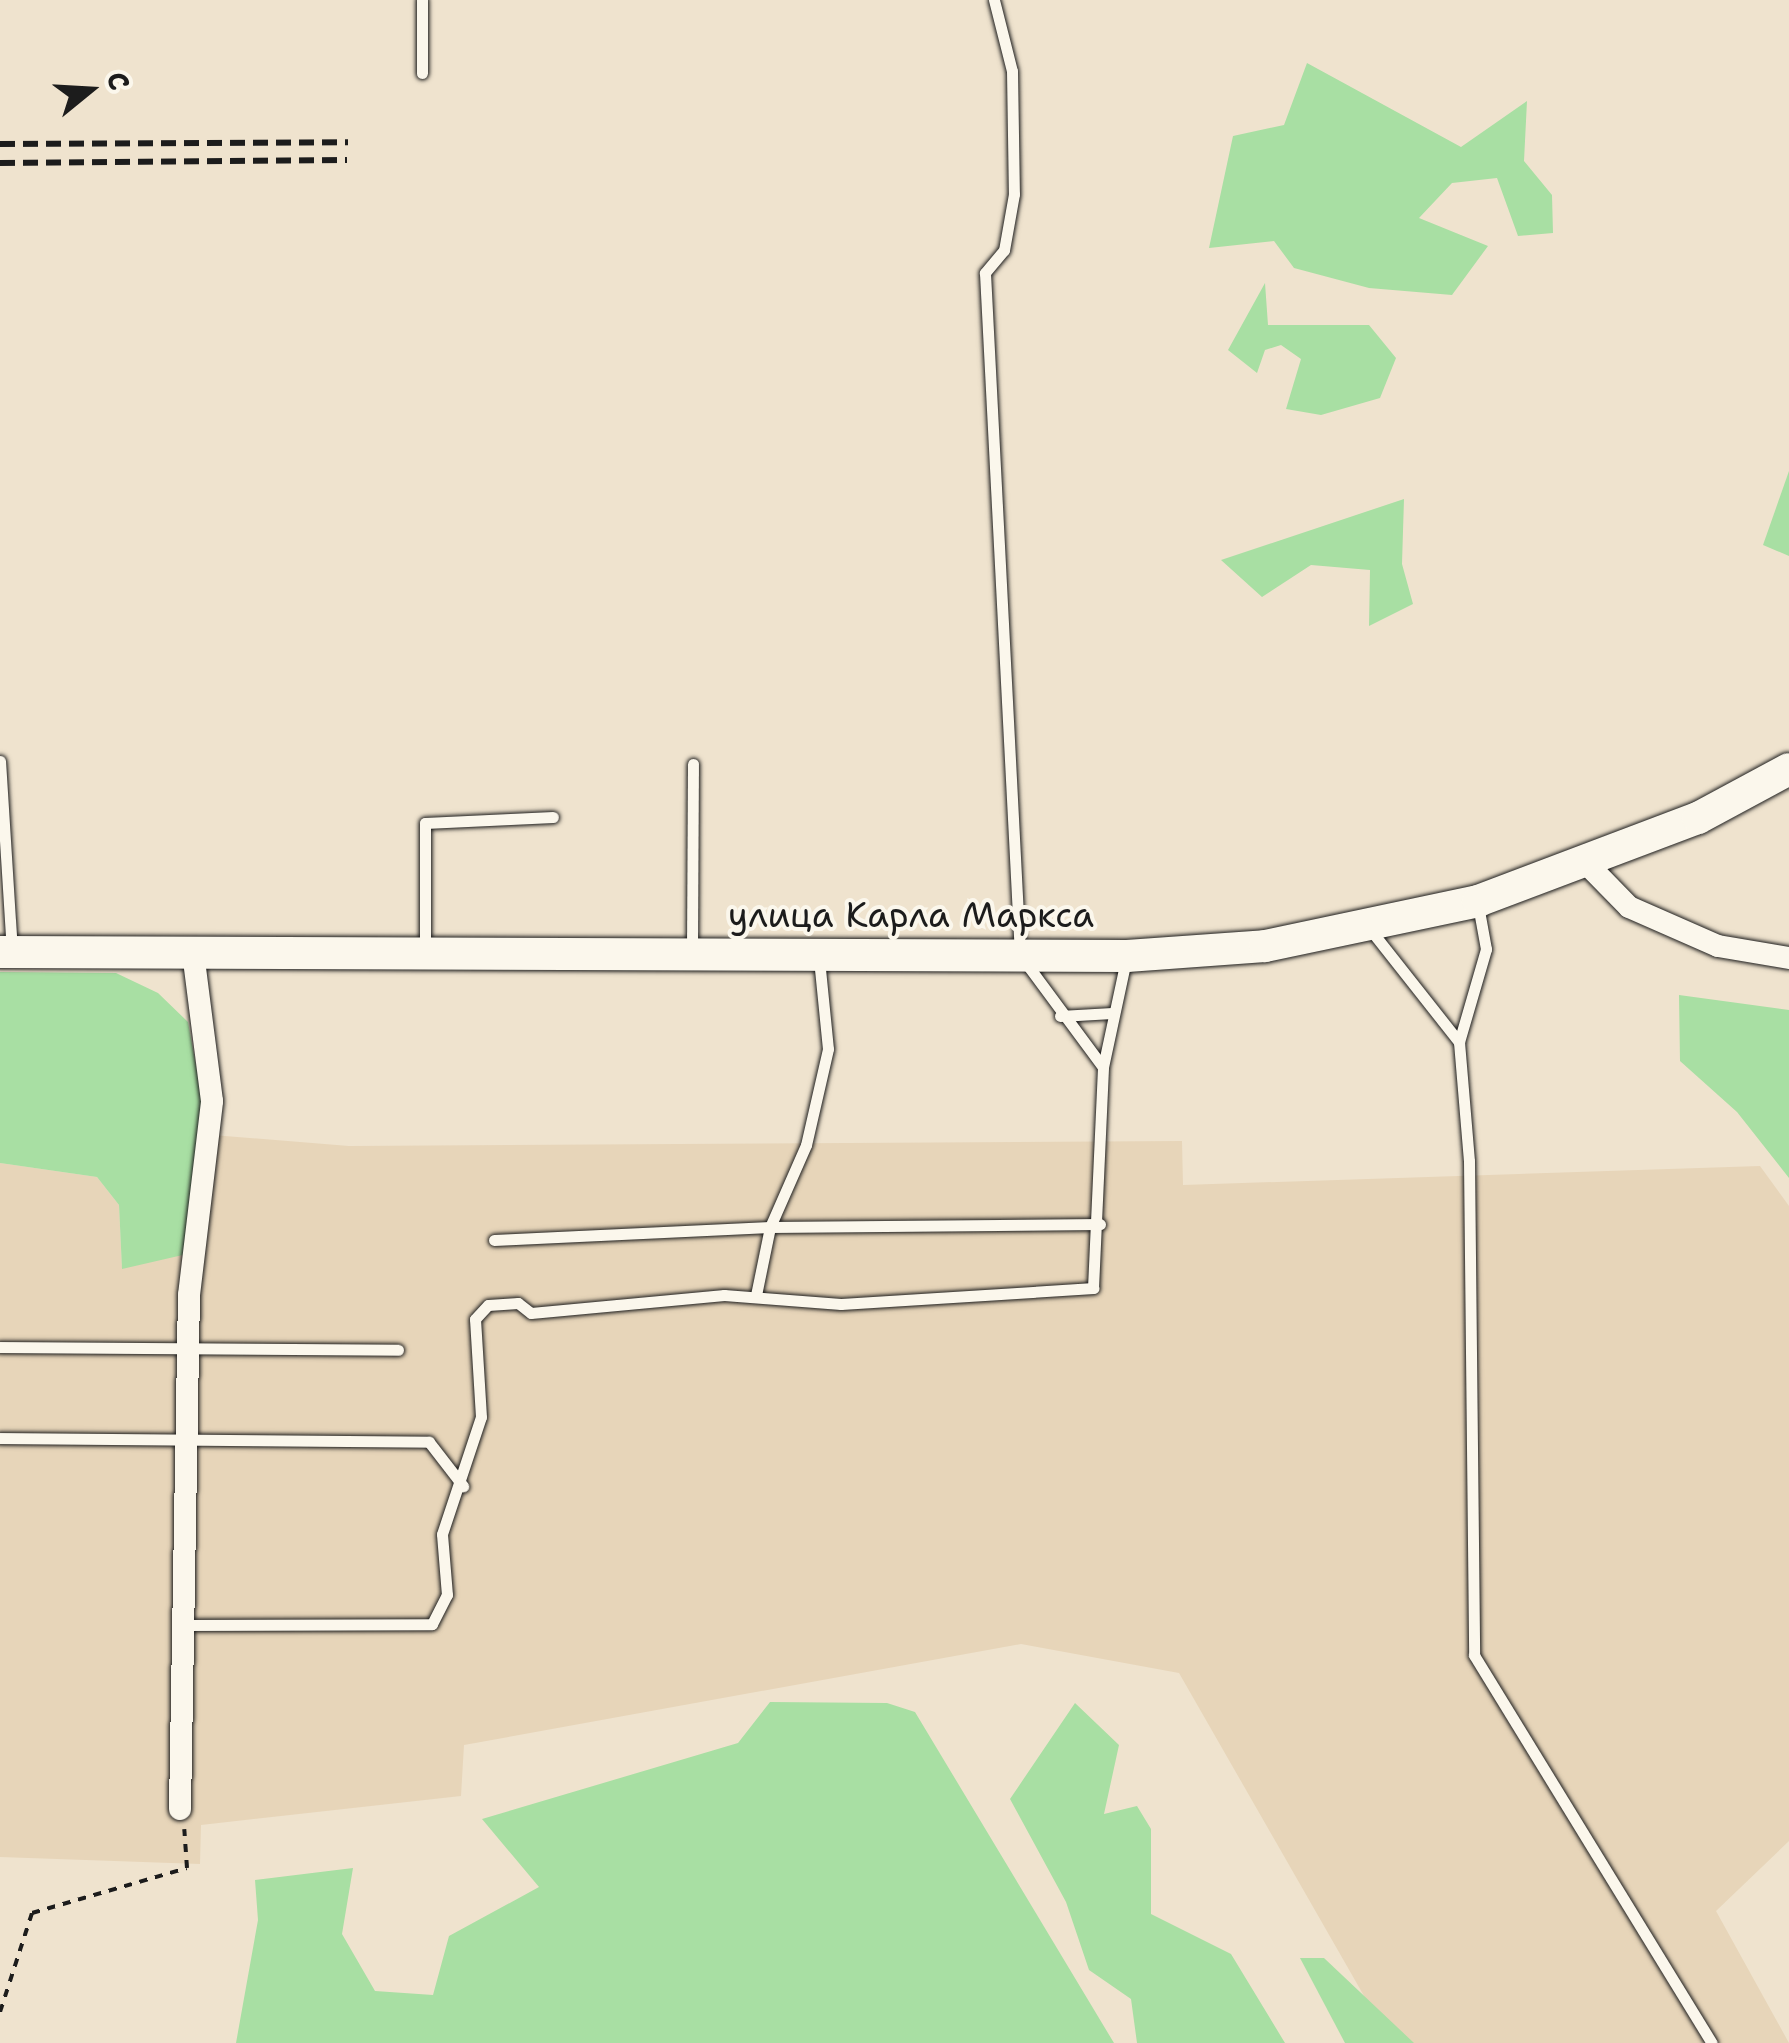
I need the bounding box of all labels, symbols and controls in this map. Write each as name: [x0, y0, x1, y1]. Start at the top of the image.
north arrow: [40, 40, 140, 140]
text: С: [98, 67, 139, 95]
street label: улица Карла Маркса: [728, 894, 1094, 936]

